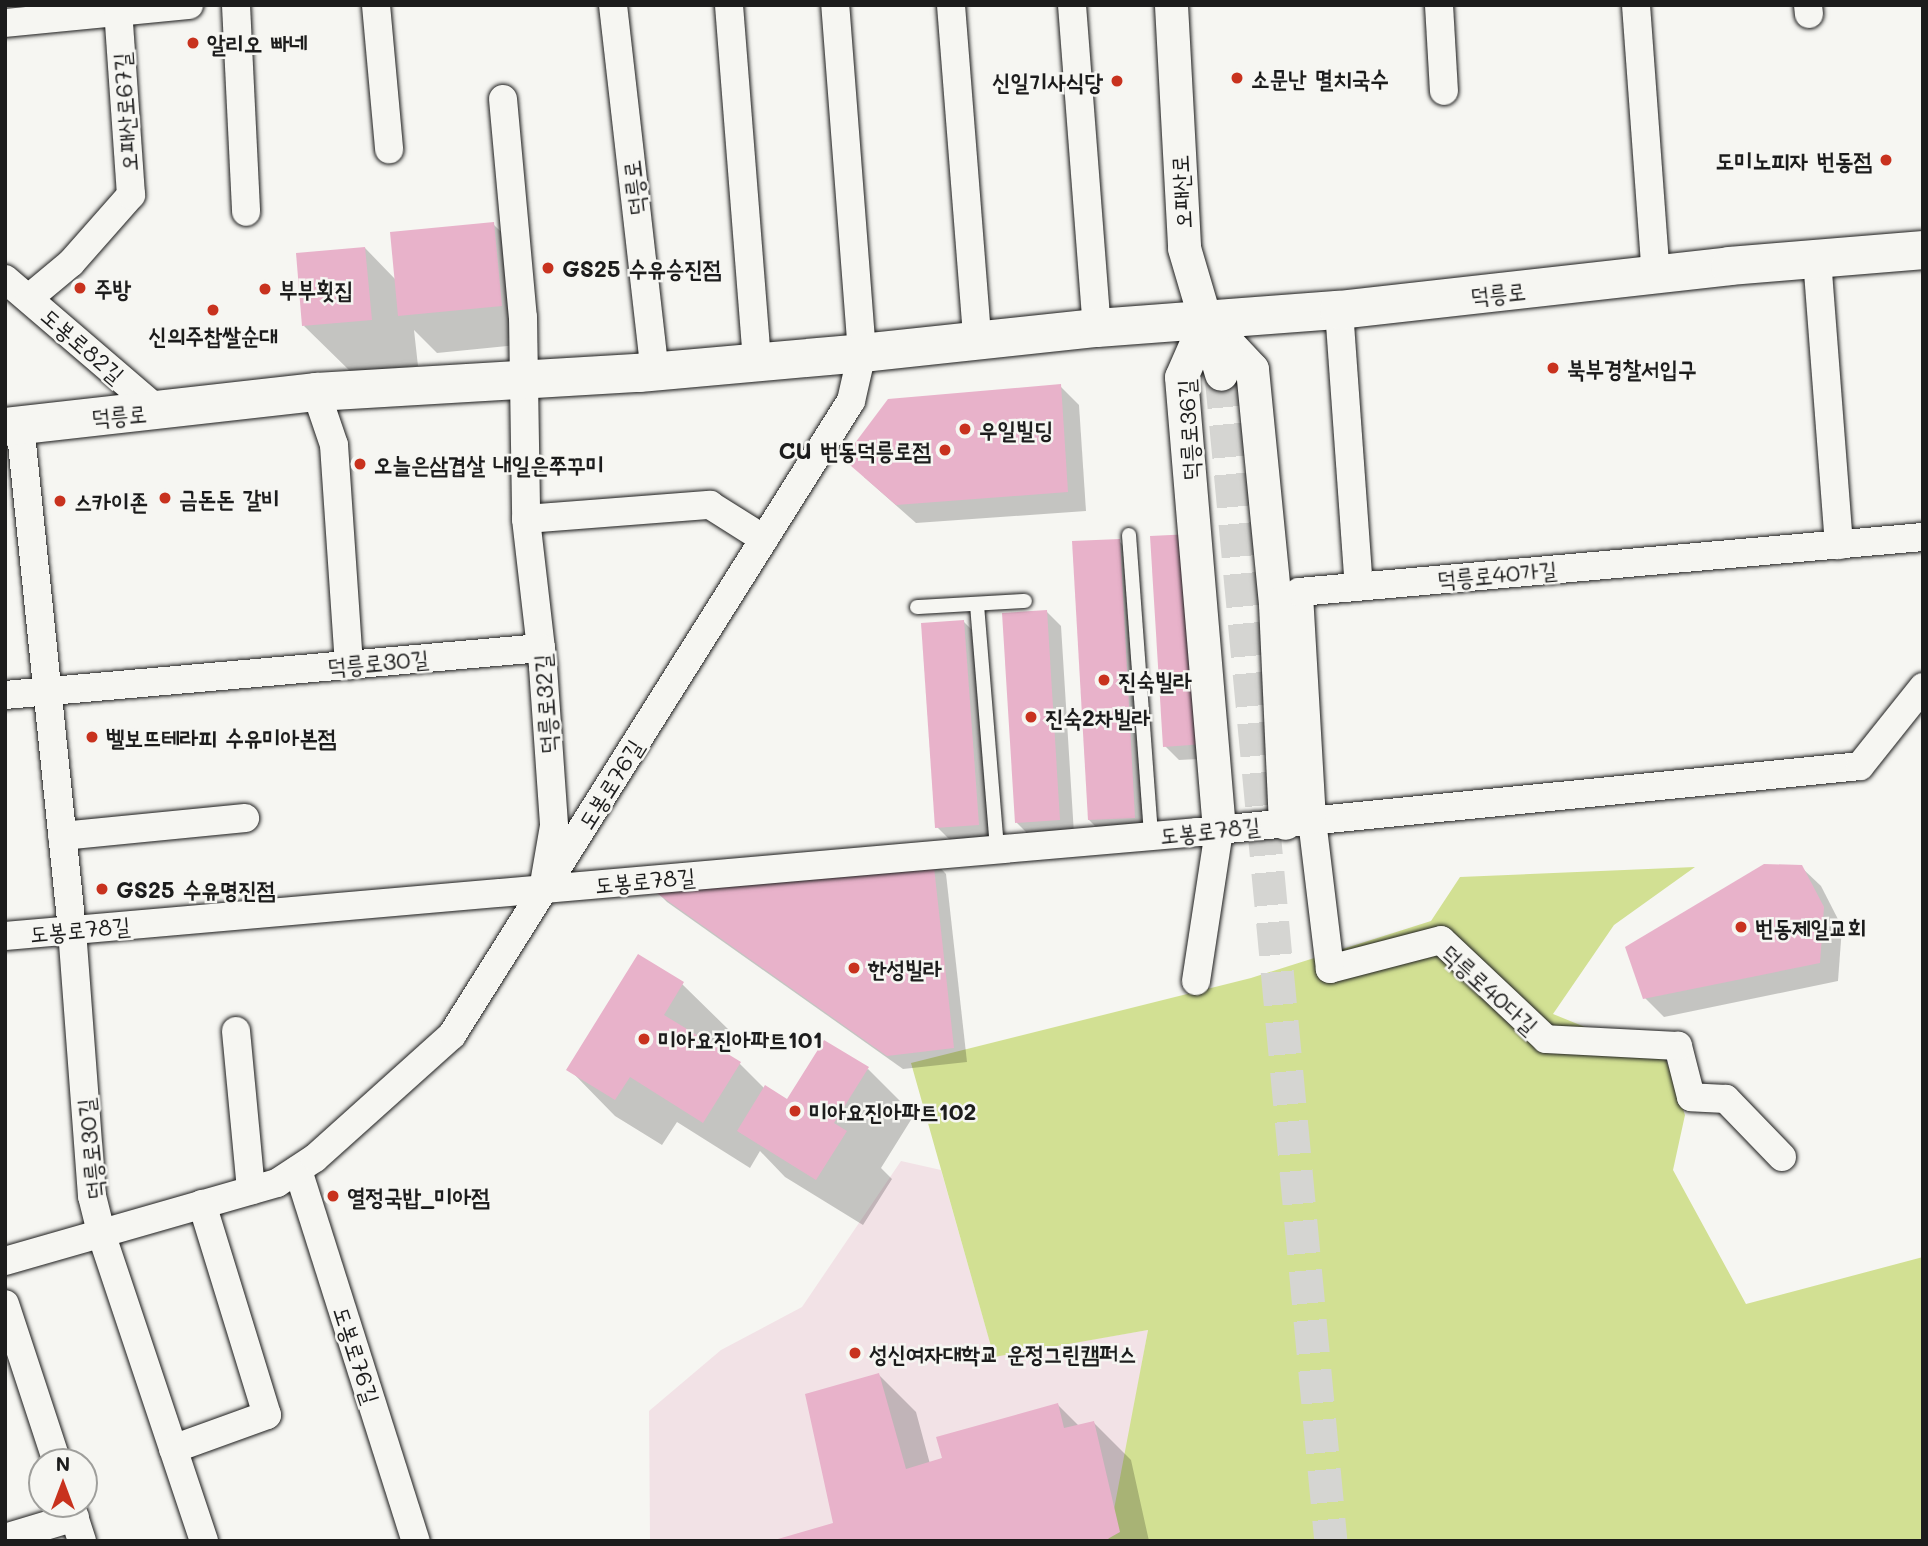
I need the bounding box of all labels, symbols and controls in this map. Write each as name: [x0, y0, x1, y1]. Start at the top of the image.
place label: 알리오 빠네: [207, 29, 308, 57]
marker: 알리오 빠네: [185, 35, 201, 51]
street label: 오패산로67길: [107, 52, 143, 172]
place label: 소문난 멸치국수: [1251, 64, 1389, 92]
place label: 신일기사식당: [992, 67, 1103, 95]
marker: 소문난 멸치국수: [1229, 70, 1245, 86]
marker: 신일기사식당: [1109, 73, 1125, 89]
place label: 도미노피자 번동점: [1716, 146, 1872, 174]
marker: 도미노피자 번동점: [1878, 152, 1894, 168]
street label: 오패산로: [1165, 154, 1197, 230]
street label: 덕릉로: [617, 159, 651, 217]
place label: GS25 수유승진점: [562, 254, 721, 282]
marker: GS25 수유승진점: [540, 260, 556, 276]
place label: 주방: [94, 274, 131, 302]
place label: 부부횟집: [279, 275, 353, 303]
street label: 덕릉로: [1469, 276, 1527, 310]
marker: 주방: [72, 280, 88, 296]
marker: 부부횟집: [257, 281, 273, 297]
street label: 도봉로82길: [36, 302, 130, 388]
marker: 신의주찹쌀순대: [205, 302, 221, 318]
place label: 신의주찹쌀순대: [148, 321, 278, 349]
place label: 북부경찰서입구: [1567, 354, 1697, 382]
marker: 북부경찰서입구: [1545, 360, 1561, 376]
street label: 덕릉로36길: [1172, 379, 1204, 481]
street label: 덕릉로: [90, 399, 148, 431]
place label: 우일빌딩: [979, 415, 1053, 443]
marker: 우일빌딩: [957, 421, 973, 437]
place label: CU 번동덕릉로점: [778, 436, 931, 464]
marker: CU 번동덕릉로점: [937, 442, 953, 458]
place label: 오늘은삼겹살 내일은쭈꾸미: [374, 450, 604, 478]
marker: 오늘은삼겹살 내일은쭈꾸미: [352, 456, 368, 472]
place label: 금돈돈 갈비: [179, 484, 280, 512]
place label: 스카이존: [74, 487, 148, 515]
marker: 금돈돈 갈비: [157, 490, 173, 506]
marker: 스카이존: [52, 493, 68, 509]
street label: 덕릉로40가길: [1436, 555, 1558, 593]
street label: 덕릉로30길: [326, 644, 430, 680]
street label: 덕릉로32길: [528, 653, 562, 755]
place label: 진숙빌라: [1118, 666, 1192, 694]
marker: 진숙빌라: [1096, 672, 1112, 688]
place label: 진숙2차빌라: [1045, 703, 1150, 731]
marker: 진숙2차빌라: [1023, 709, 1039, 725]
place label: 벨보뜨테라피 수유미아본점: [106, 723, 336, 751]
marker: 벨보뜨테라피 수유미아본점: [84, 729, 100, 745]
street label: 도봉로76길: [572, 734, 648, 834]
street label: 도봉로78길: [1158, 811, 1262, 849]
street label: 도봉로78길: [594, 862, 696, 898]
place label: GS25 수유명진점: [116, 875, 275, 903]
marker: GS25 수유명진점: [94, 881, 110, 897]
street label: 도봉로78길: [29, 911, 131, 947]
place label: 번동제일교회: [1755, 913, 1866, 941]
marker: 번동제일교회: [1733, 919, 1749, 935]
street label: 덕릉로40다길: [1436, 939, 1544, 1039]
place label: 한성빌라: [868, 954, 942, 982]
marker: 한성빌라: [846, 960, 862, 976]
place label: 미아요진아파트101: [658, 1025, 823, 1053]
marker: 미아요진아파트101: [636, 1031, 652, 1047]
street label: 덕릉로30길: [71, 1097, 109, 1201]
place label: 미아요진아파트102: [809, 1097, 976, 1125]
marker: 미아요진아파트102: [787, 1103, 803, 1119]
place label: 열정국밥_미아점: [347, 1182, 490, 1210]
marker: 열정국밥_미아점: [325, 1188, 341, 1204]
street label: 도봉로76길: [328, 1303, 386, 1407]
place label: 성신여자대학교 운정그린캠퍼스: [869, 1339, 1136, 1367]
marker: 성신여자대학교 운정그린캠퍼스: [847, 1345, 863, 1361]
north arrow: [28, 1448, 98, 1518]
text: N: [56, 1451, 70, 1476]

